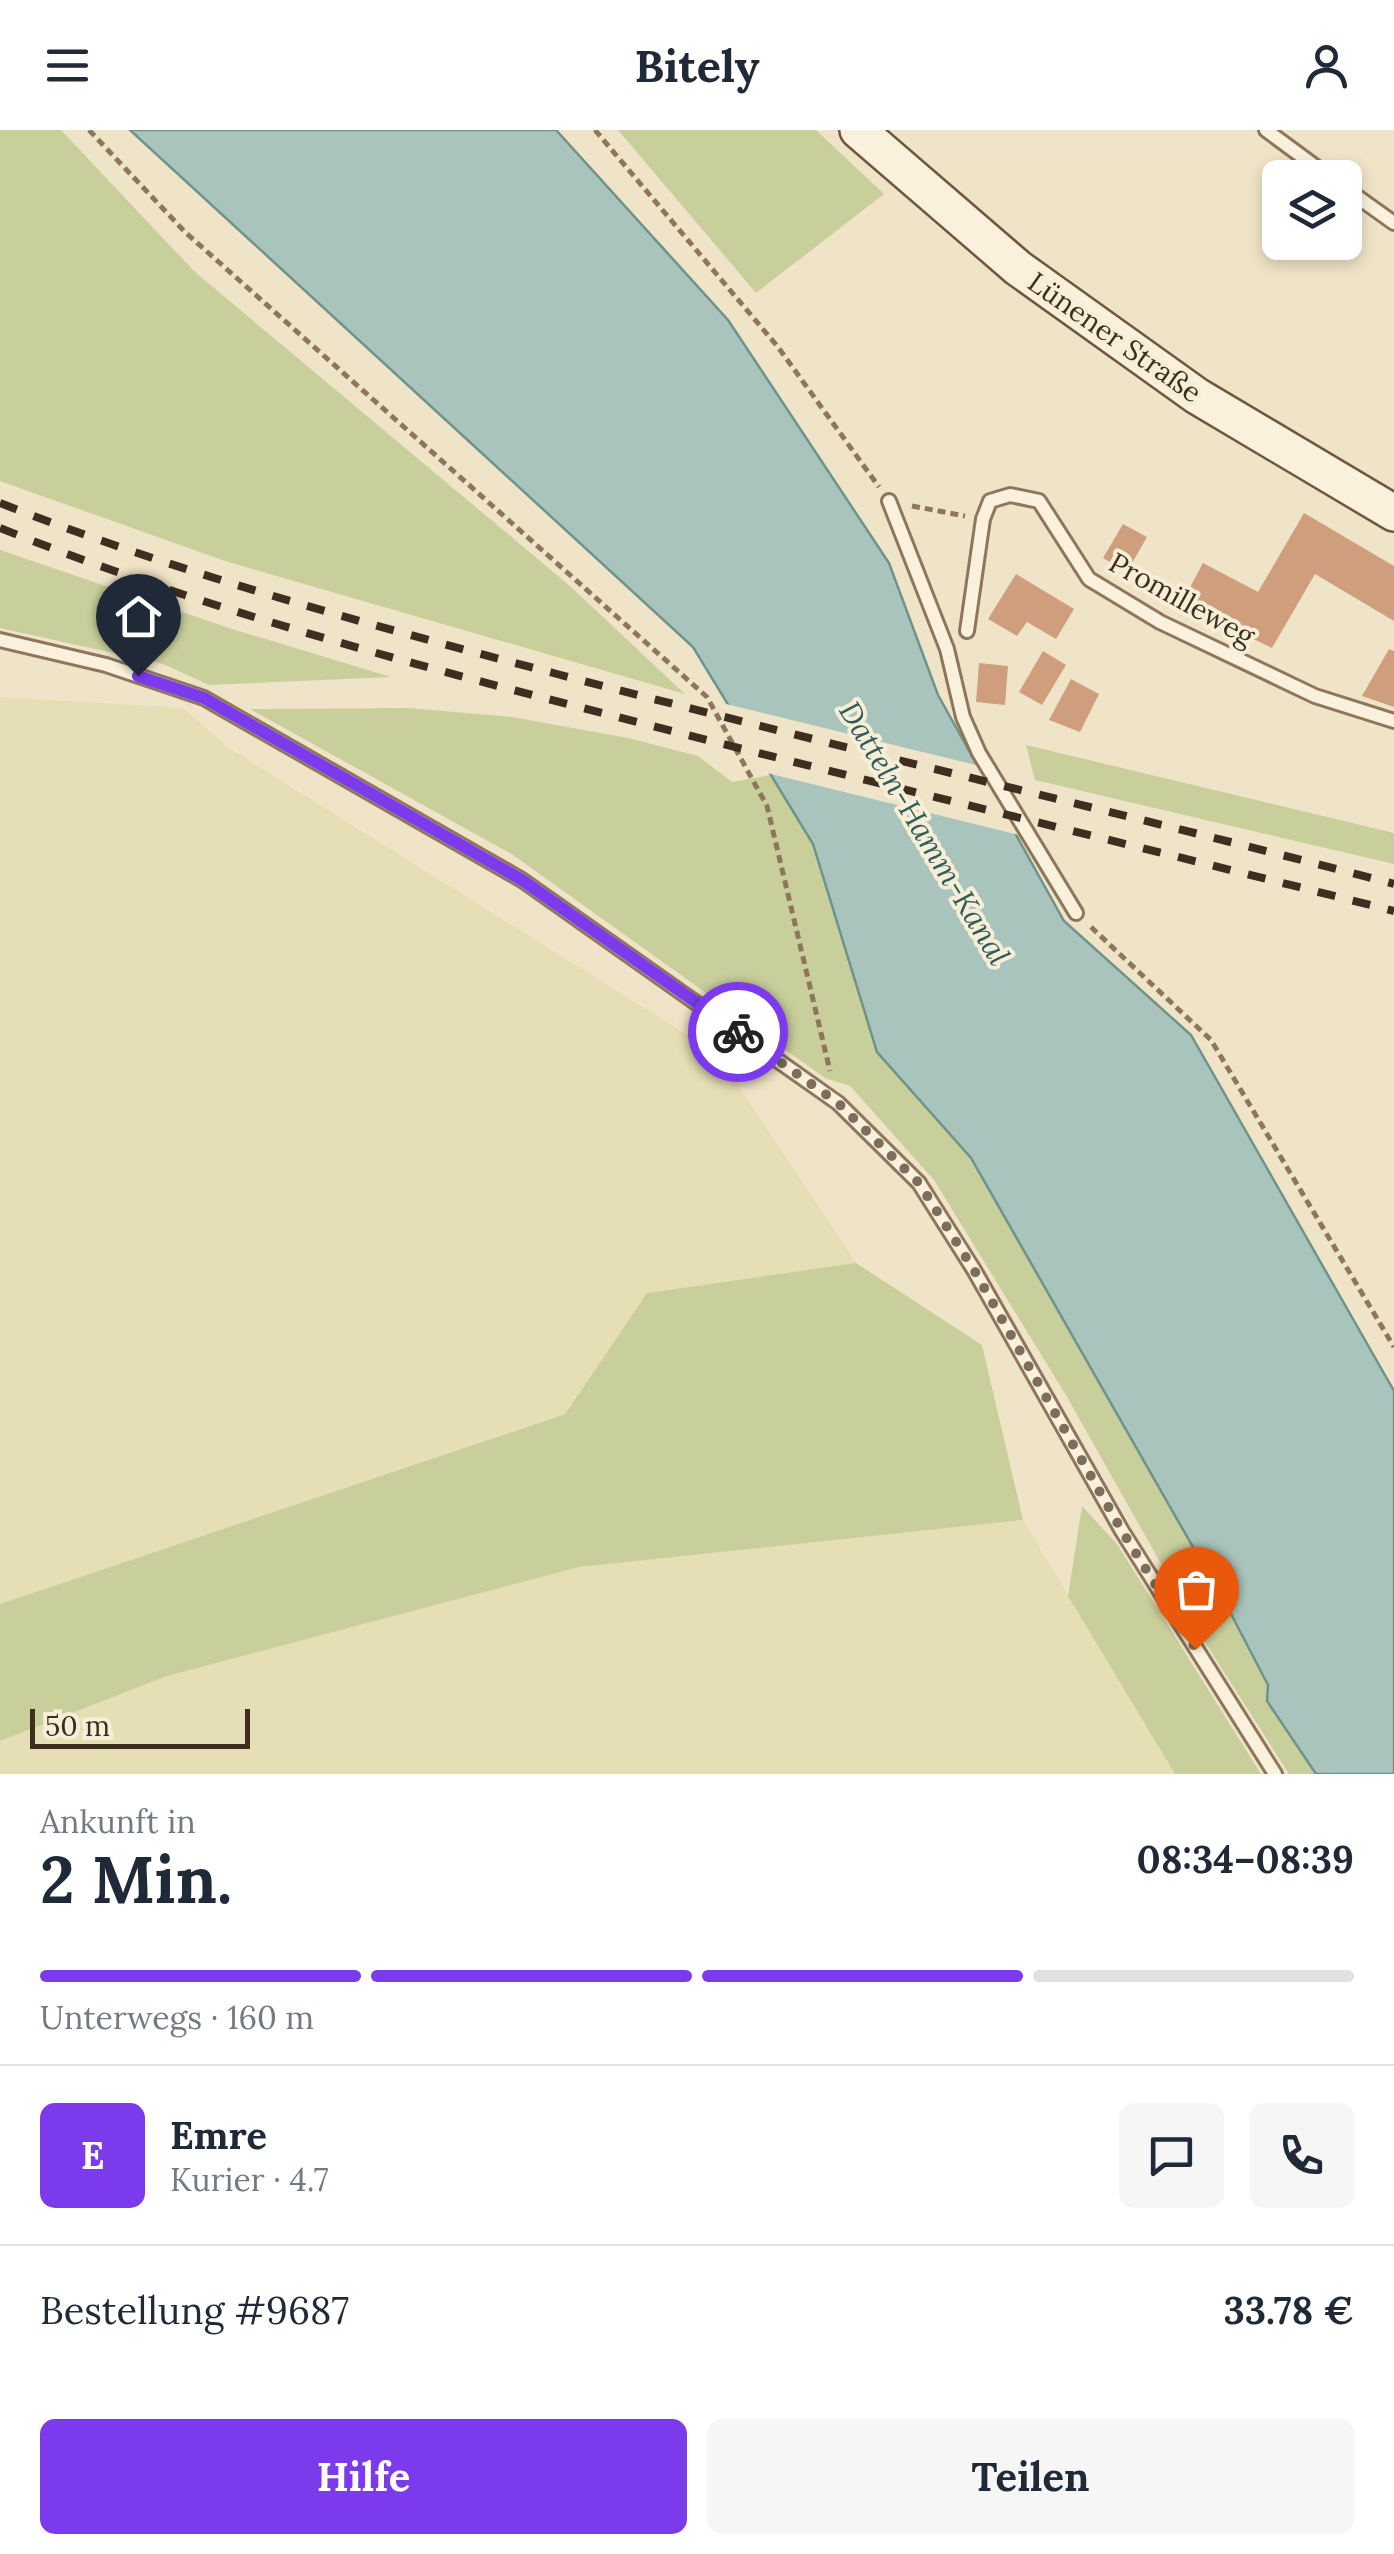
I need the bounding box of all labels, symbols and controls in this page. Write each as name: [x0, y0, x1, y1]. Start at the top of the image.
text: Bitely: [634, 37, 760, 94]
icon: menu: [40, 38, 95, 93]
icon: person: [1299, 38, 1354, 93]
map controls: [1262, 160, 1362, 260]
button: layers: [1262, 160, 1362, 260]
street label: Lünener Straße: [1021, 264, 1209, 410]
street label: Promilleweg: [1103, 544, 1262, 654]
pin: [96, 574, 181, 677]
icon: home: [111, 589, 166, 644]
water label: Datteln-Hamm-Kanal: [831, 694, 1019, 972]
courier: [688, 982, 788, 1082]
icon: bike: [711, 1005, 766, 1060]
pin: [1154, 1547, 1239, 1650]
icon: bag: [1169, 1562, 1224, 1617]
scale bar: [30, 1704, 250, 1748]
text: 50 m: [45, 1708, 110, 1744]
text: Ankunft in: [40, 1801, 196, 1842]
text: 08:34–08:39: [1137, 1835, 1354, 1883]
text: 2 Min.: [40, 1838, 232, 1921]
text: Unterwegs · 160 m: [40, 1997, 314, 2038]
button: chat: [1119, 2103, 1224, 2208]
button: phone: [1249, 2103, 1354, 2208]
text: Emre: [170, 2111, 267, 2159]
text: E: [81, 2131, 104, 2179]
text: Kurier · 4.7: [170, 2159, 328, 2200]
text: Bestellung #9687: [40, 2286, 349, 2334]
text: 33.78 €: [1223, 2286, 1354, 2334]
button: Hilfe: [40, 2419, 687, 2534]
button: Teilen: [707, 2419, 1354, 2534]

